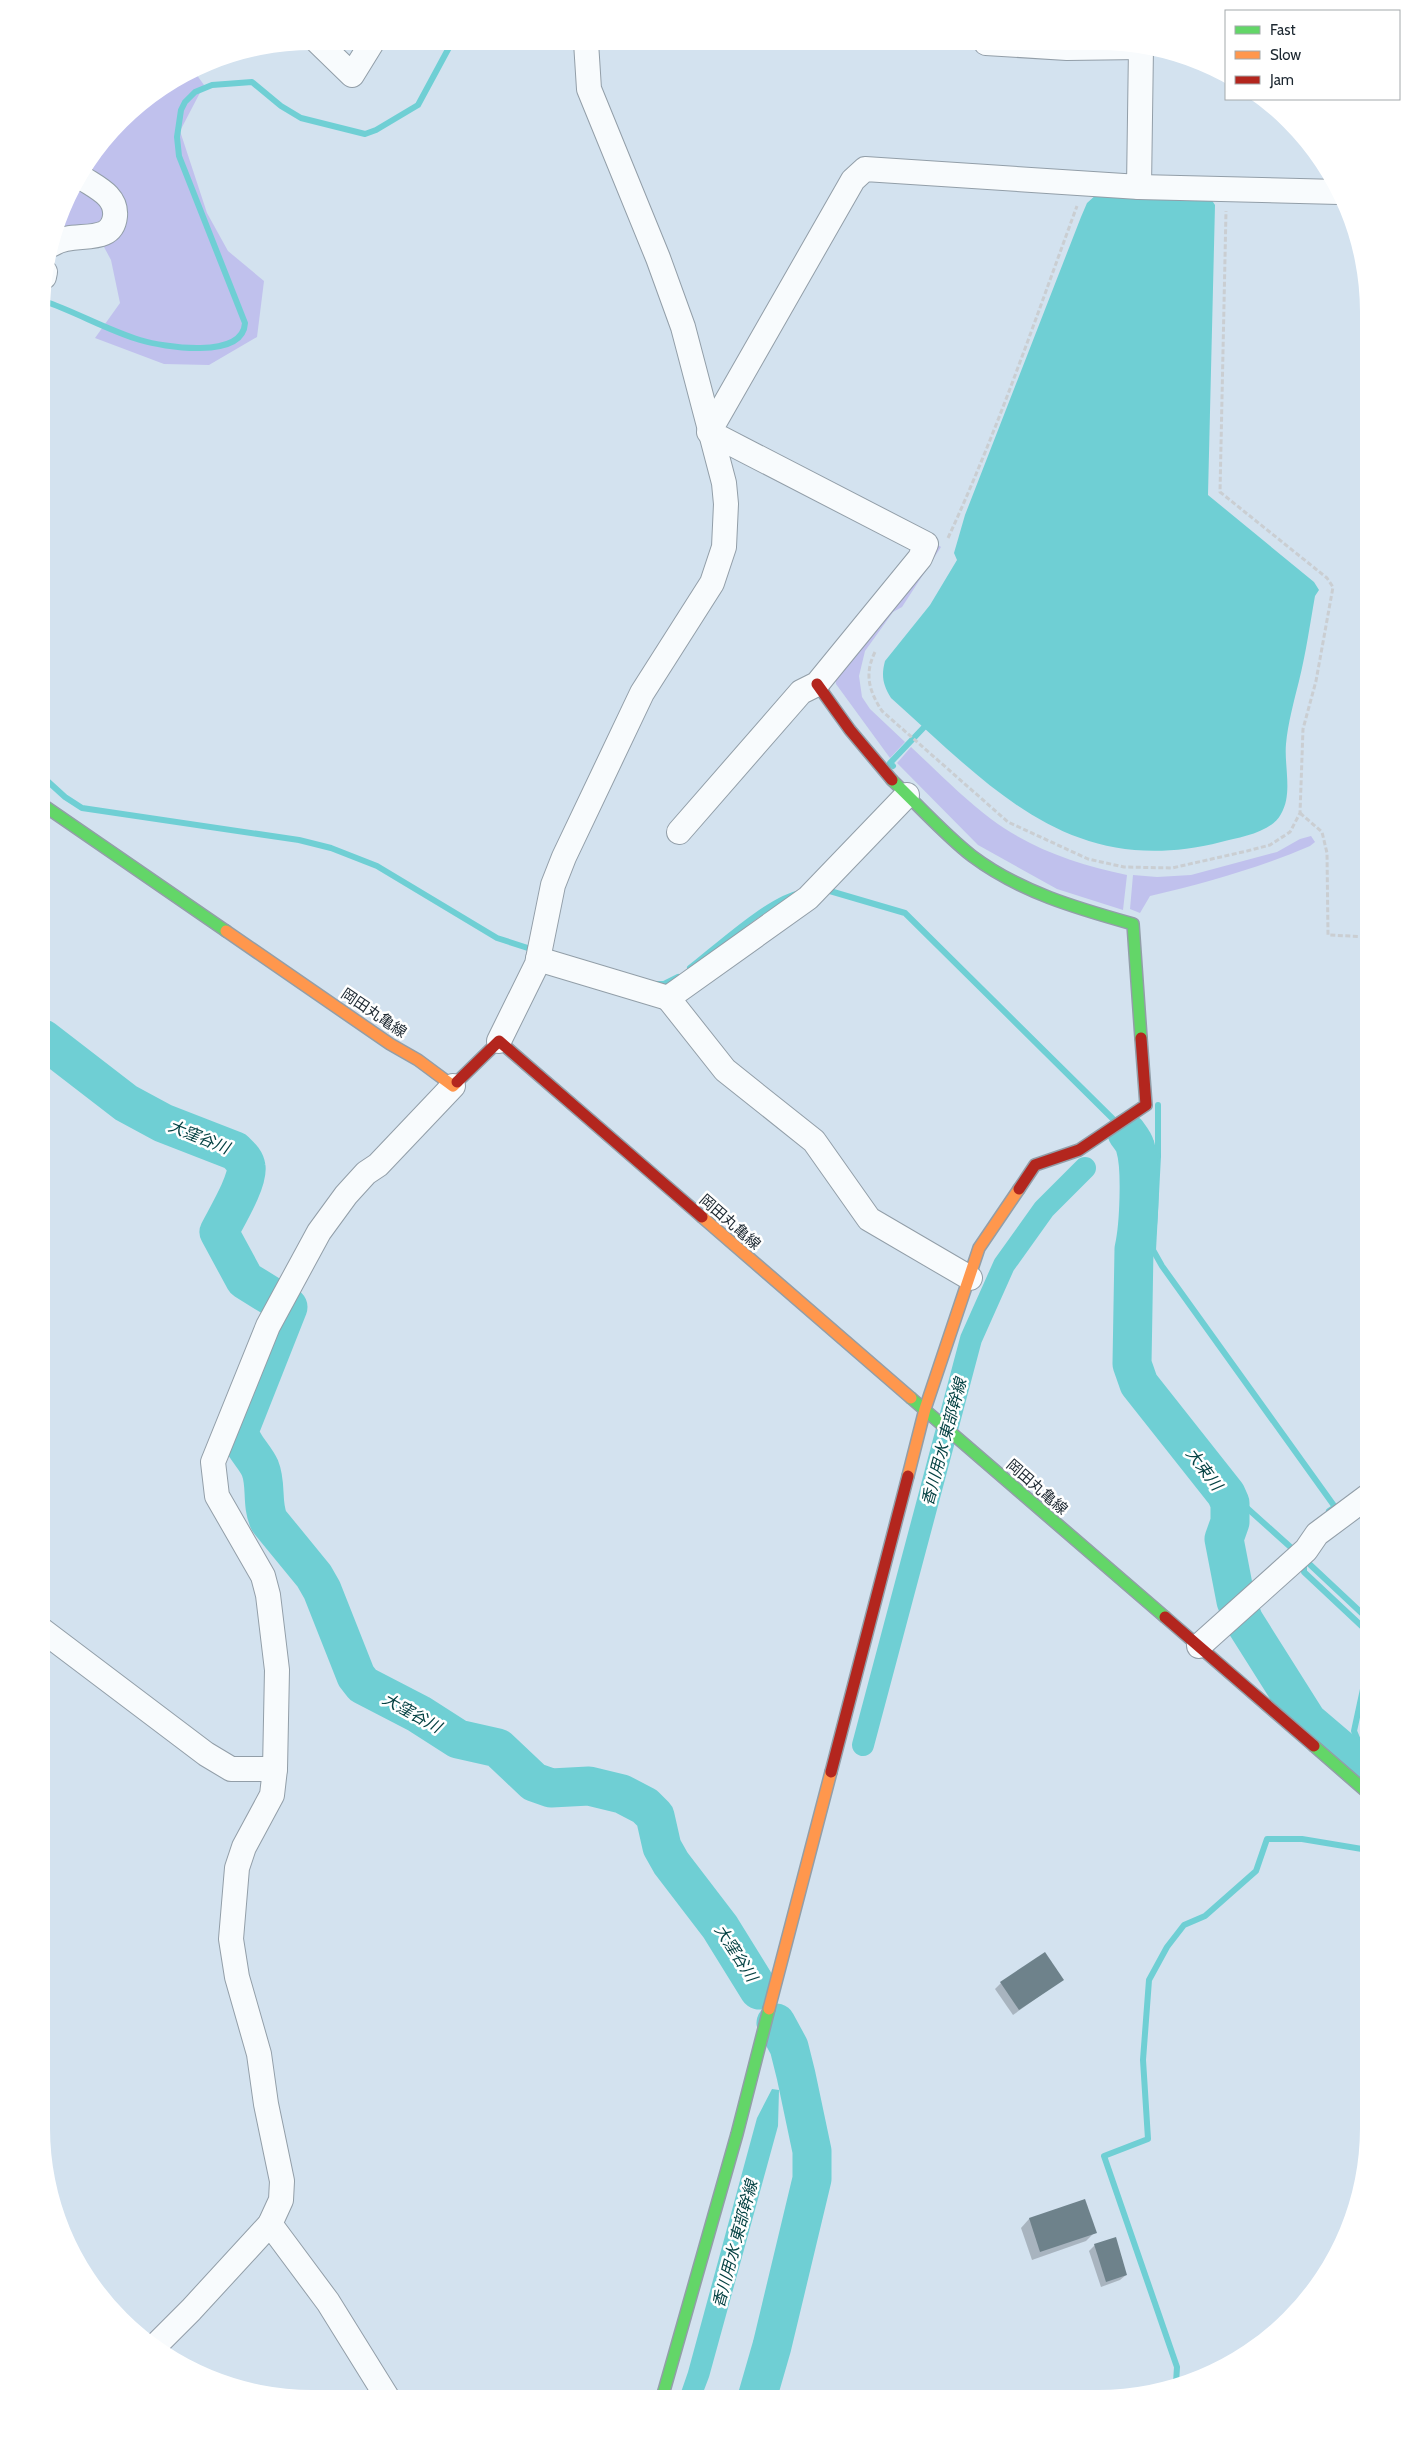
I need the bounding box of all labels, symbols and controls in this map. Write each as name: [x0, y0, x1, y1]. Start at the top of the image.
legend: [1225, 10, 1400, 100]
text: Fast: [1270, 21, 1295, 39]
text: Slow: [1270, 46, 1301, 64]
text: Jam: [1269, 71, 1294, 89]
street label: 岡田丸亀線: [338, 985, 410, 1041]
water label: 大窪谷川: [166, 1116, 234, 1159]
street label: 岡田丸亀線: [696, 1191, 764, 1253]
water label: 香川用水 東部幹線: [918, 1374, 971, 1508]
water label: 大束川: [1182, 1444, 1227, 1495]
street label: 岡田丸亀線: [1003, 1456, 1071, 1518]
water label: 大窪谷川: [379, 1689, 446, 1738]
water label: 大窪谷川: [711, 1921, 762, 1987]
water label: 香川用水 東部幹線: [709, 2176, 762, 2310]

